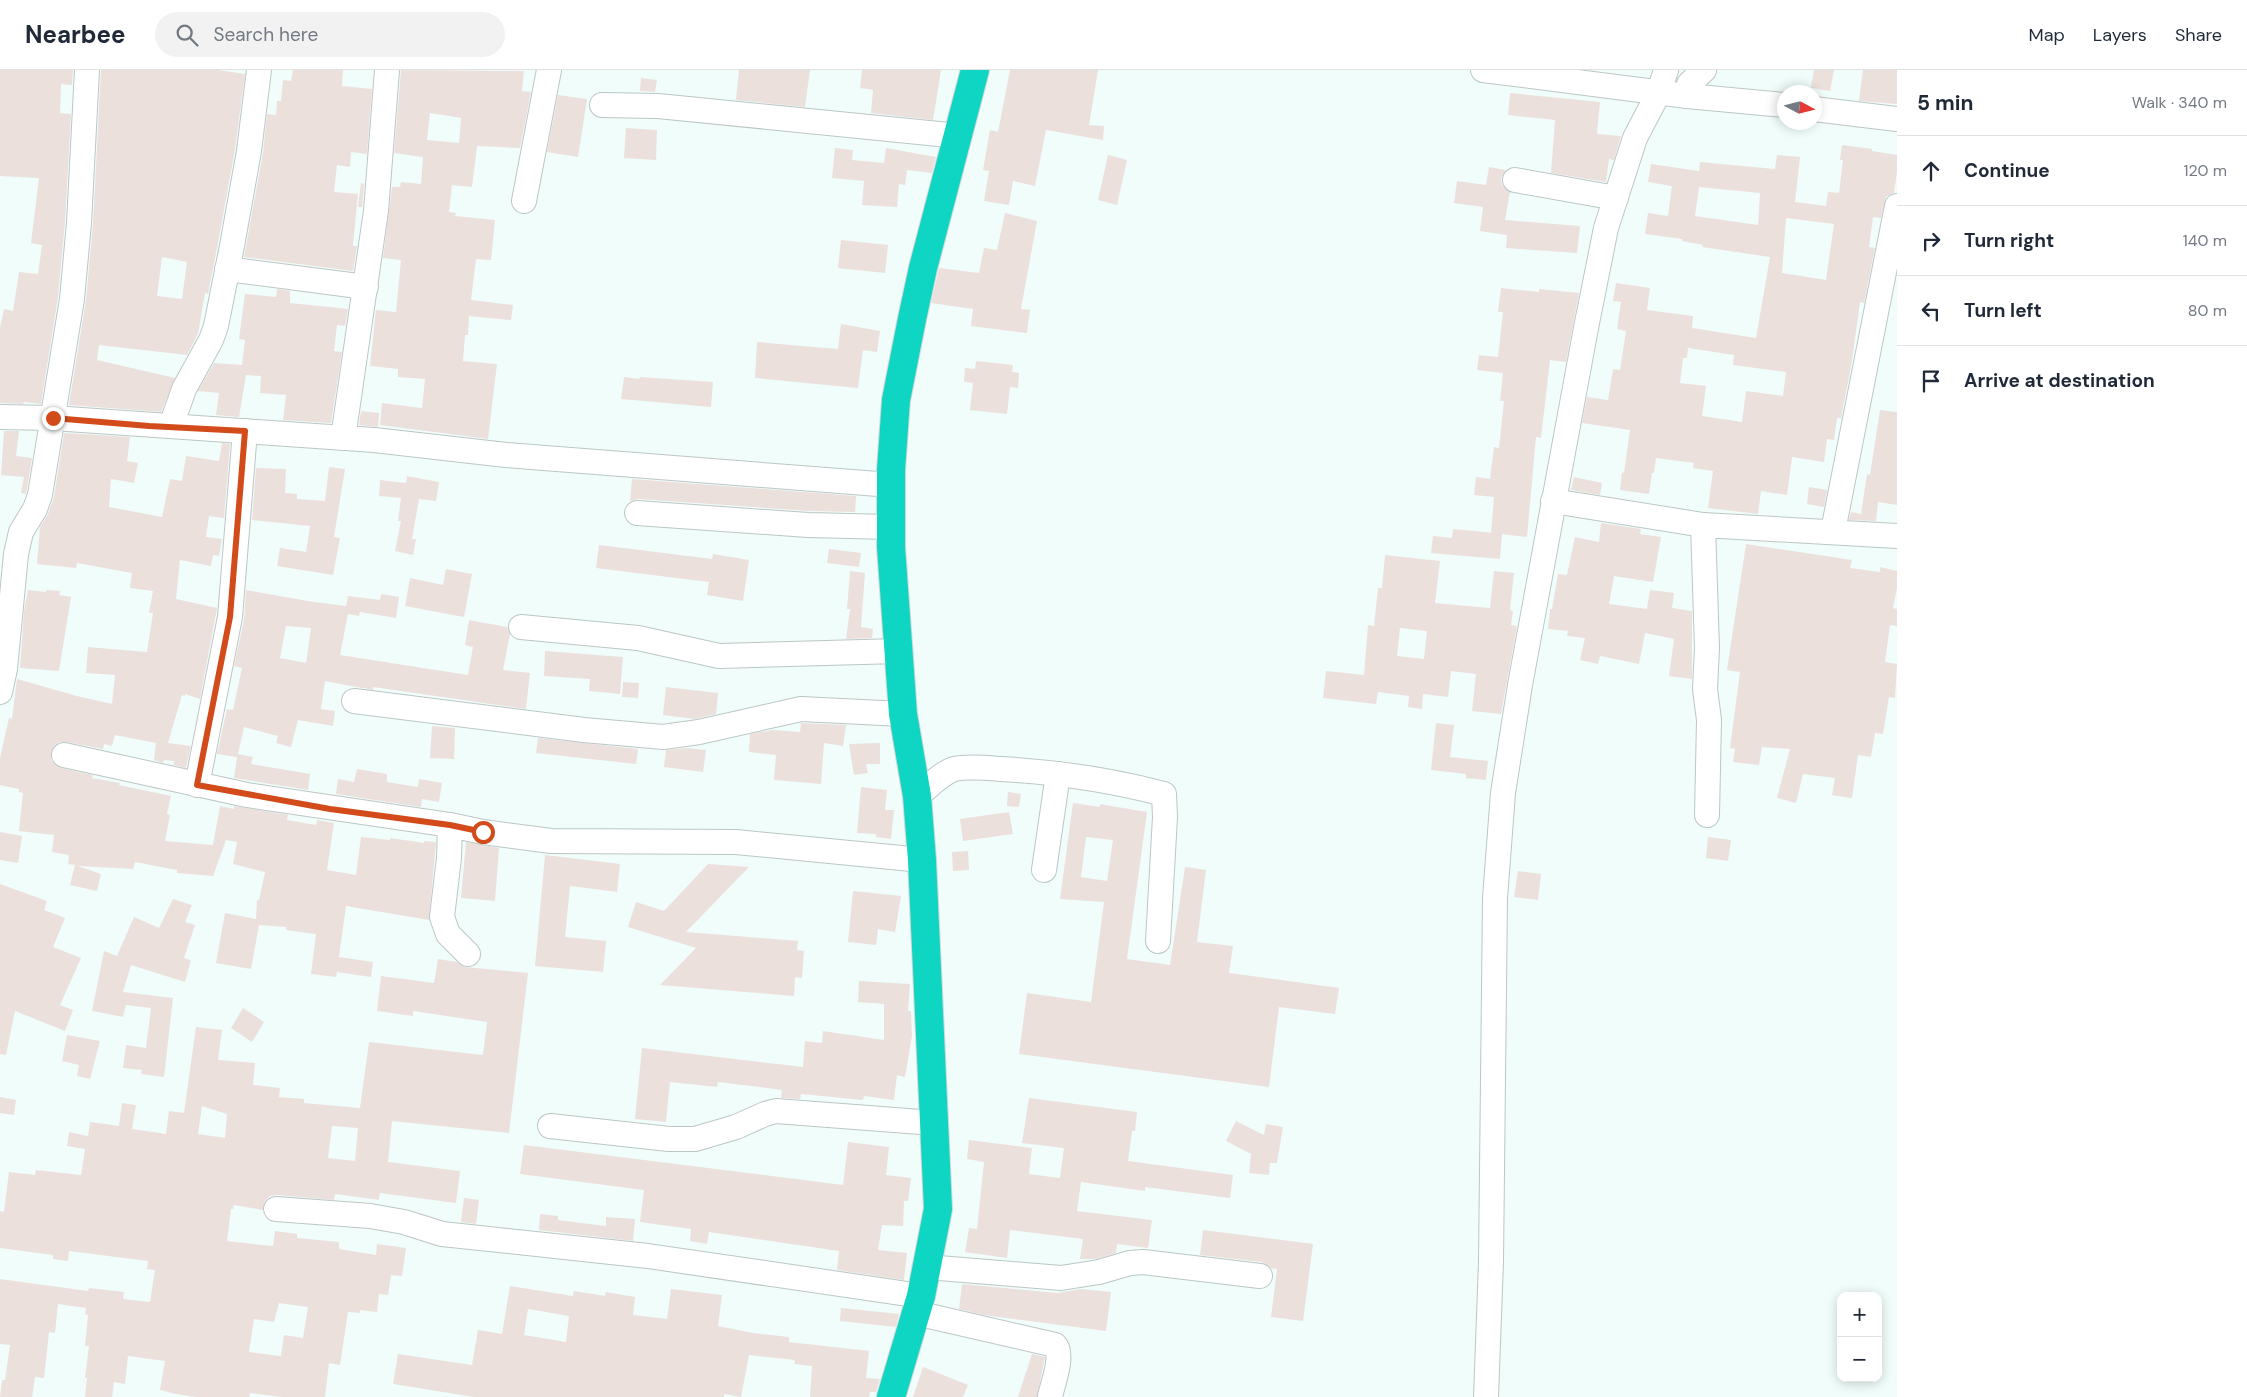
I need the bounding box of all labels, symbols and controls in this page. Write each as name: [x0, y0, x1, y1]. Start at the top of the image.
search box: [155, 12, 505, 57]
text: Nearbee: [25, 19, 125, 50]
icon: search: [173, 21, 201, 49]
text: Search here: [213, 22, 318, 47]
text: Map: [2029, 23, 2065, 47]
text: Layers: [2093, 23, 2147, 47]
text: Share: [2175, 23, 2222, 47]
north arrow: [1777, 85, 1822, 130]
text: 5 min: [1917, 89, 1973, 117]
text: Walk · 340 m: [2132, 92, 2227, 113]
icon: ahead: [1917, 157, 1945, 185]
text: Continue: [1964, 158, 2050, 183]
text: 120 m: [2183, 160, 2227, 181]
icon: right: [1917, 227, 1945, 255]
text: Turn right: [1964, 228, 2054, 253]
text: 140 m: [2183, 230, 2227, 251]
icon: left: [1917, 297, 1945, 325]
text: Turn left: [1964, 298, 2042, 323]
text: 80 m: [2188, 300, 2227, 321]
icon: arrive: [1917, 367, 1945, 395]
text: Arrive at destination: [1964, 368, 2155, 393]
route end: [42, 407, 65, 430]
route start: [472, 821, 495, 844]
map controls: [1837, 1292, 1882, 1382]
button: +: [1837, 1292, 1882, 1337]
button: −: [1837, 1337, 1882, 1382]

